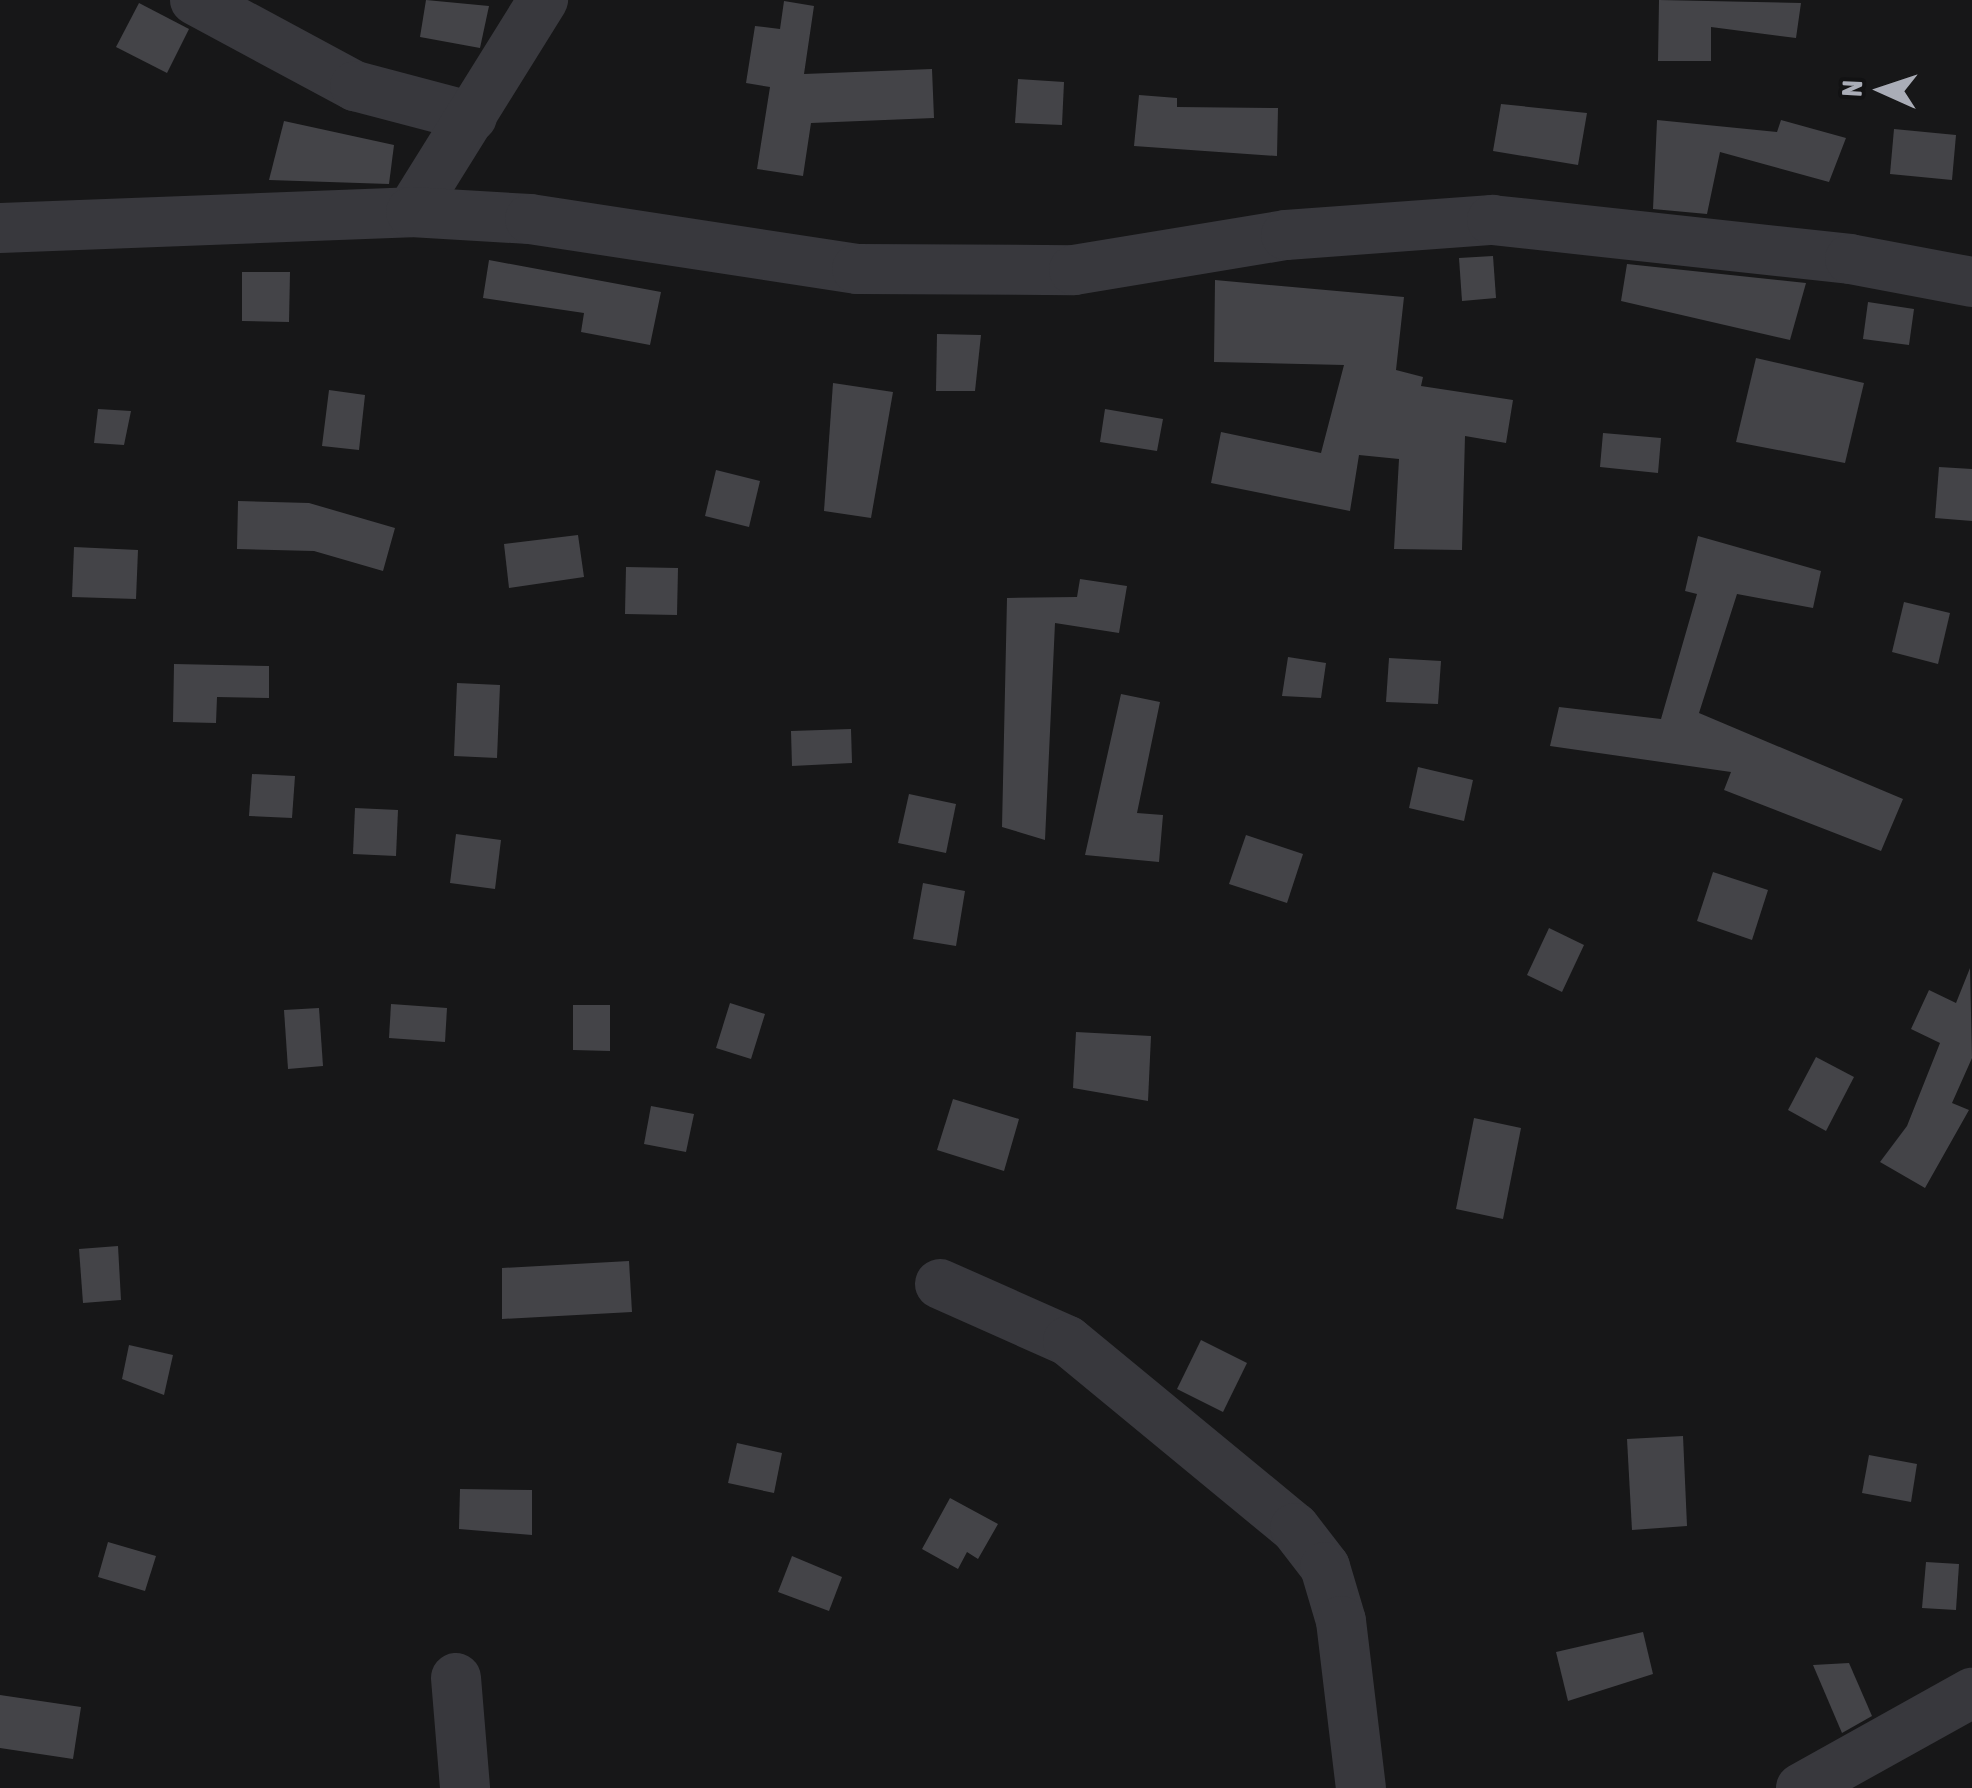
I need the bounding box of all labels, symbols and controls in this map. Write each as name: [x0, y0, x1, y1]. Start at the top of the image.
north arrow: [1832, 40, 1932, 140]
text: N: [1836, 79, 1868, 98]

